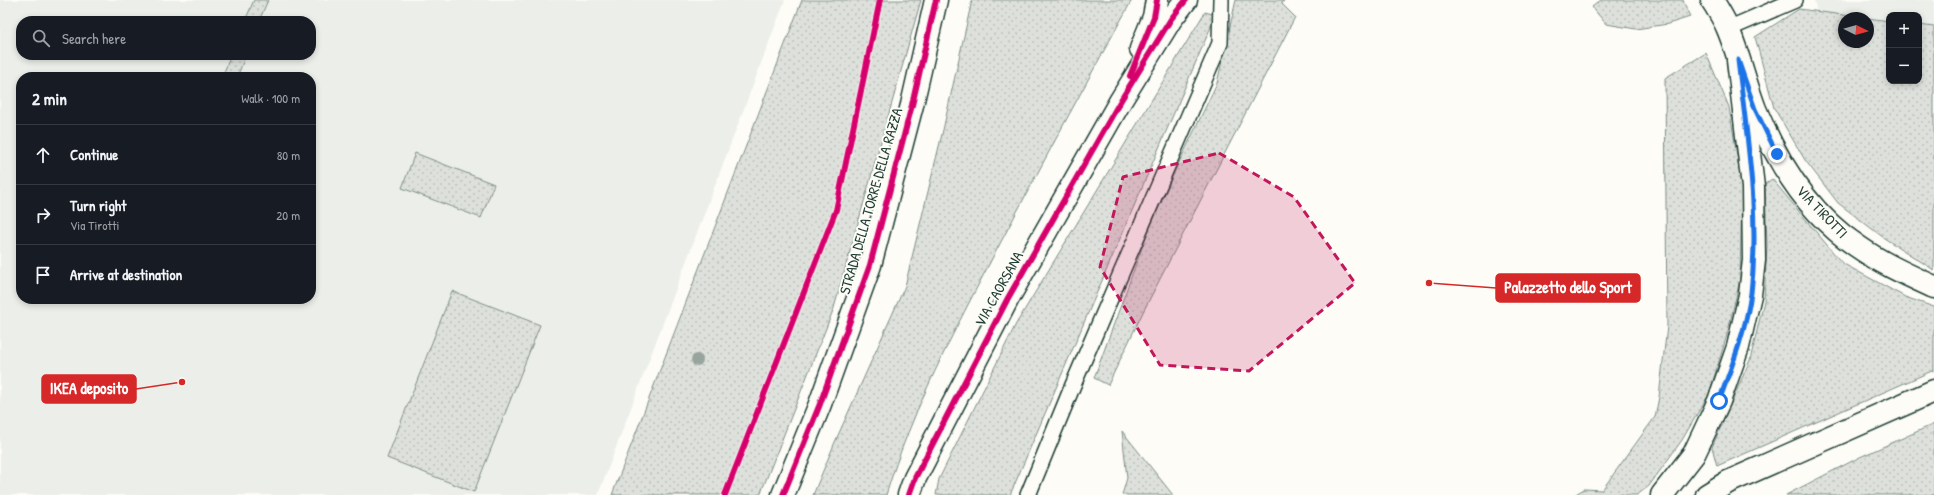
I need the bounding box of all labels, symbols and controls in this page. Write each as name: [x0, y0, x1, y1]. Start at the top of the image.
north arrow: [1838, 12, 1874, 48]
map controls: [1886, 12, 1922, 84]
button: +: [1886, 12, 1922, 48]
search box: [16, 16, 316, 60]
icon: search: [30, 27, 52, 49]
text: Search here: [62, 28, 126, 49]
button: −: [1886, 48, 1922, 84]
text: 2 min: [32, 87, 67, 110]
text: Walk · 100 m: [241, 89, 300, 107]
street label: STRADA DELLA TORRE DELLA RAZZA: [834, 105, 907, 297]
icon: ahead: [32, 144, 54, 166]
text: Continue: [70, 144, 118, 165]
route end: [1768, 145, 1786, 163]
text: 80 m: [277, 146, 300, 164]
street label: VIA TIROTTI: [1792, 181, 1853, 243]
text: Turn right: [70, 195, 126, 216]
icon: right: [32, 204, 54, 226]
text: 20 m: [276, 206, 300, 224]
text: Via Tirotti: [70, 216, 119, 234]
street label: VIA CAORSANA: [969, 247, 1028, 330]
icon: arrive: [32, 264, 54, 286]
text: Arrive at destination: [70, 264, 182, 285]
callout: Palazzetto dello Sport: [1496, 274, 1640, 302]
text: Palazzetto dello Sport: [1504, 276, 1632, 299]
callout: IKEA deposito: [42, 375, 136, 403]
text: IKEA deposito: [50, 377, 129, 400]
route start: [1710, 392, 1728, 410]

